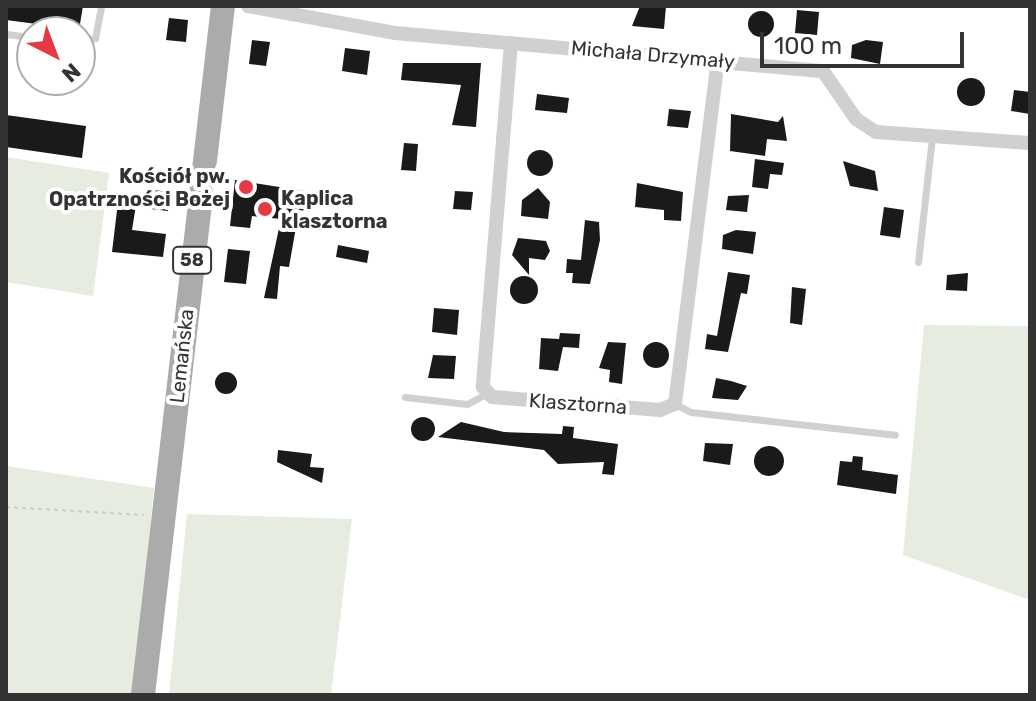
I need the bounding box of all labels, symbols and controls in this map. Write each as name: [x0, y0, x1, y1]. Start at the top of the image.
north arrow: [16, 16, 96, 96]
scale bar: [764, 16, 968, 66]
text: 100 m: [774, 32, 842, 60]
street label: Michała Drzymały: [570, 36, 736, 74]
text: N: [56, 57, 86, 88]
place label: Kościół pw. Opatrzności Bożej: [49, 164, 230, 211]
marker: Kościół pw. Opatrzności Bożej: [237, 178, 255, 196]
place label: Kaplica klasztorna: [281, 186, 388, 233]
marker: Kaplica klasztorna: [256, 200, 274, 218]
road number: 58: [172, 246, 212, 274]
street label: Lemańska: [165, 308, 199, 404]
street label: Klasztorna: [528, 389, 628, 419]

